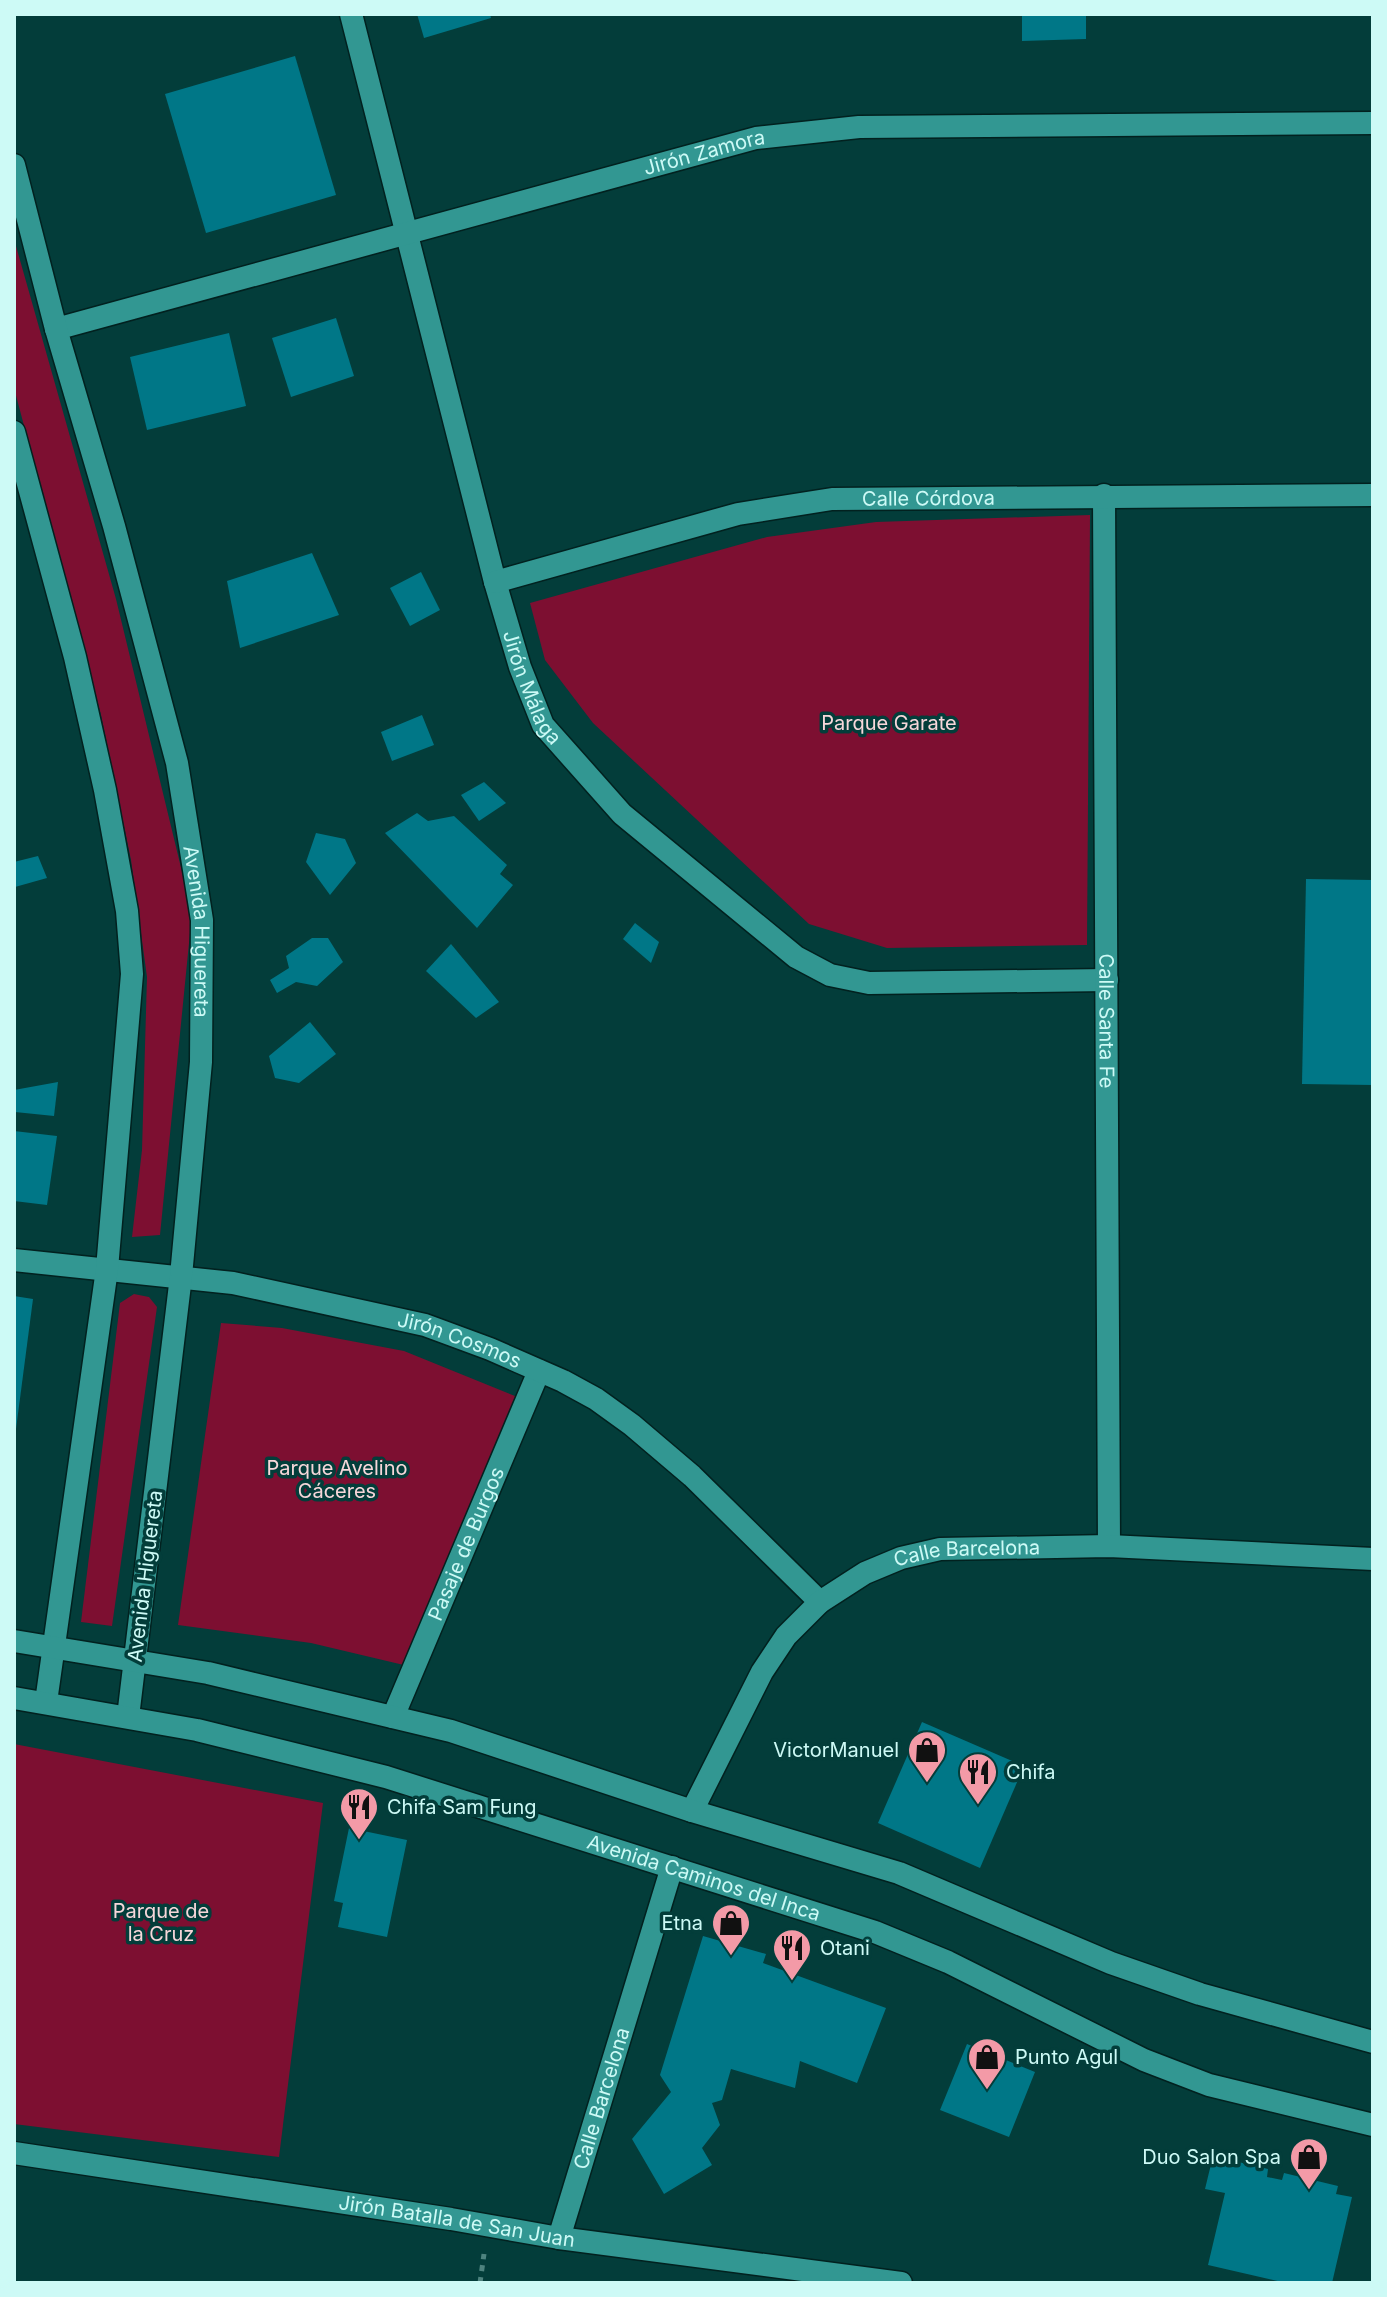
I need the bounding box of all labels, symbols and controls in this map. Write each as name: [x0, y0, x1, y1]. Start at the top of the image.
street label: Jirón Zamora: [641, 125, 766, 180]
street label: Calle Córdova: [862, 486, 995, 511]
street label: Jirón Málaga: [498, 628, 567, 749]
park label: Parque Garate: [821, 711, 957, 735]
street label: Avenida Higuereta: [178, 844, 214, 1018]
street label: Calle Santa Fe: [1094, 953, 1119, 1089]
street label: Jirón Cosmos: [395, 1307, 525, 1373]
park label: Parque Avelino Cáceres: [266, 1456, 408, 1503]
street label: Pasaje de Burgos: [423, 1463, 509, 1624]
street label: Avenida Higuereta: [123, 1489, 167, 1663]
street label: Calle Barcelona: [891, 1535, 1040, 1571]
shop icon: VictorManuel: [906, 1729, 948, 1784]
place label: VictorManuel: [773, 1738, 899, 1762]
restaurant icon: Chifa: [957, 1751, 999, 1806]
place label: Chifa: [1006, 1760, 1056, 1784]
restaurant icon: Chifa Sam Fung: [338, 1786, 380, 1841]
place label: Chifa Sam Fung: [387, 1795, 536, 1819]
street label: Avenida Caminos del Inca: [584, 1830, 824, 1926]
park label: Parque de la Cruz: [113, 1899, 209, 1946]
shop icon: Etna: [710, 1902, 752, 1957]
place label: Etna: [661, 1911, 703, 1935]
restaurant icon: Otani: [771, 1927, 813, 1982]
place label: Otani: [820, 1936, 870, 1960]
street label: Calle Barcelona: [569, 2024, 634, 2172]
shop icon: Punto Agul: [966, 2036, 1008, 2091]
place label: Punto Agul: [1015, 2045, 1118, 2069]
shop icon: Duo Salon Spa: [1288, 2136, 1330, 2191]
place label: Duo Salon Spa: [1142, 2145, 1281, 2169]
street label: Jirón Batalla de San Juan: [337, 2190, 576, 2252]

